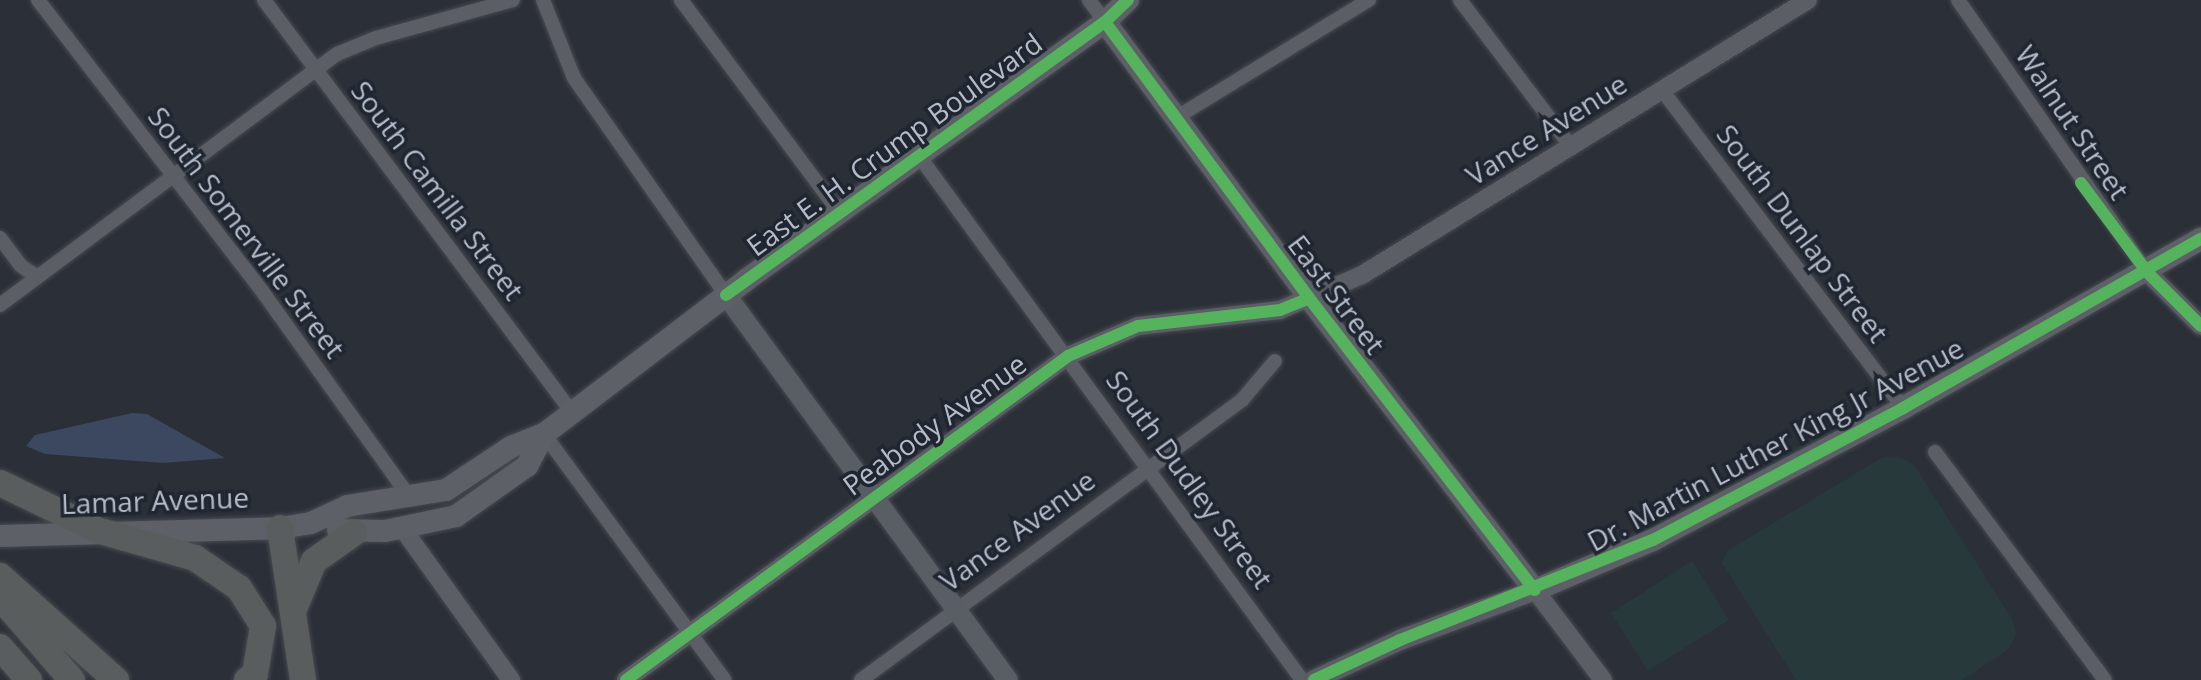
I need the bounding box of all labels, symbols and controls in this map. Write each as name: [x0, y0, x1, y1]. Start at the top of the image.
street label: East E. H. Crump Boulevard: [740, 26, 1048, 262]
street label: Walnut Street: [2009, 39, 2137, 205]
street label: Vance Avenue: [1459, 66, 1633, 192]
street label: South Camilla Street: [345, 74, 531, 306]
street label: South Somerville Street: [142, 100, 352, 364]
street label: South Dunlap Street: [1710, 118, 1896, 348]
street label: East Street: [1281, 228, 1393, 360]
street label: Dr. Martin Luther King Jr Avenue: [1581, 330, 1969, 558]
street label: Peabody Avenue: [836, 346, 1032, 502]
street label: South Dudley Street: [1100, 364, 1280, 594]
street label: Vance Avenue: [933, 463, 1101, 597]
street label: Lamar Avenue: [61, 480, 249, 520]

